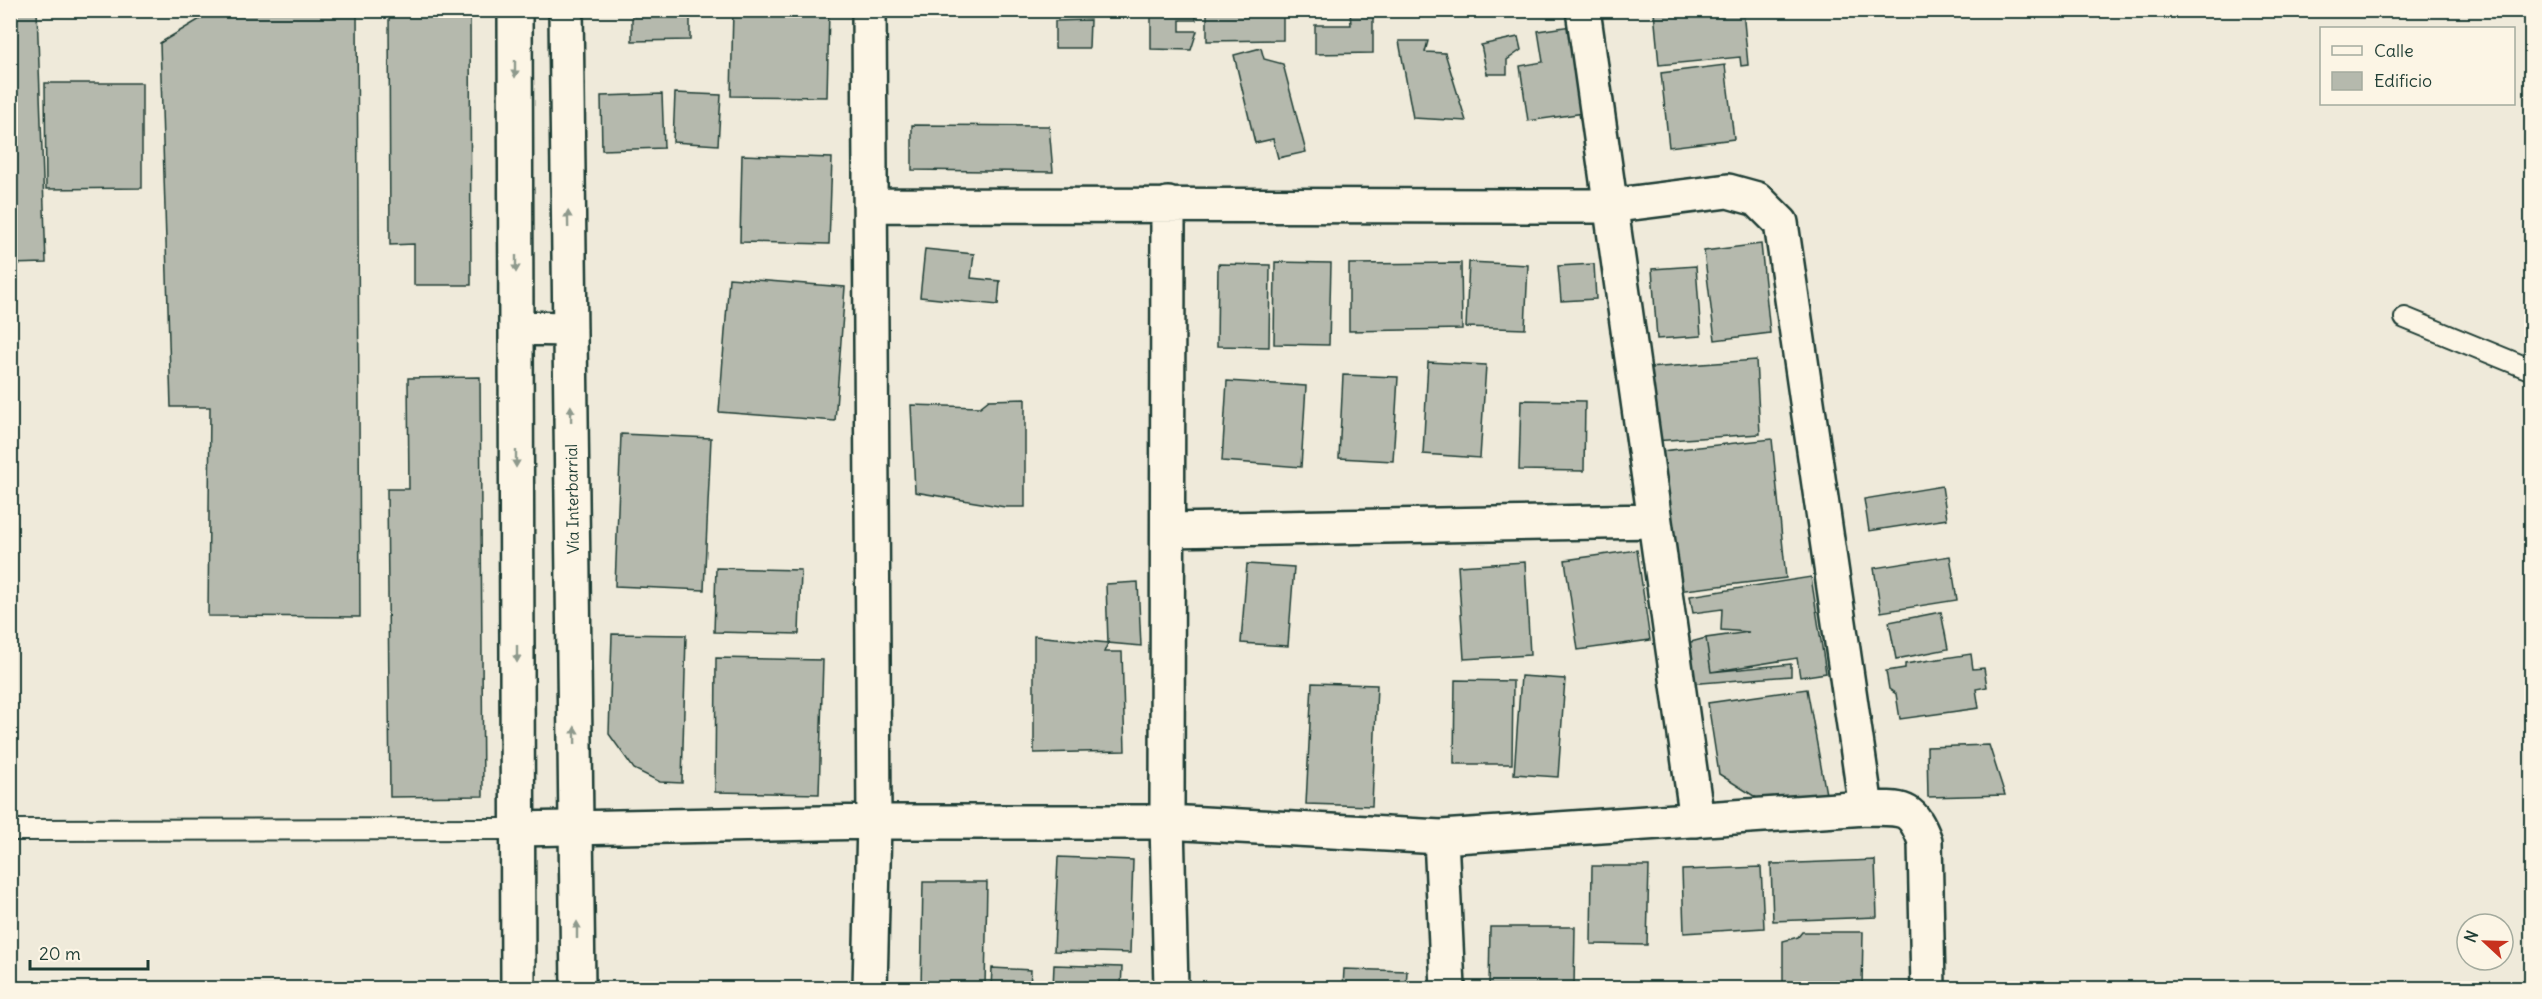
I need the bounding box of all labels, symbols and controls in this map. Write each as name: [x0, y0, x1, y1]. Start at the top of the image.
legend: [2320, 27, 2515, 105]
text: Calle: [2374, 39, 2414, 62]
one-way arrow: [510, 59, 520, 78]
text: Edificio: [2374, 69, 2432, 92]
one-way arrow: [563, 210, 573, 229]
one-way arrow: [511, 254, 521, 273]
one-way arrow: [566, 405, 576, 424]
street label: Vía Interbarrial: [561, 444, 583, 554]
one-way arrow: [511, 449, 521, 468]
one-way arrow: [512, 644, 522, 663]
one-way arrow: [570, 726, 580, 745]
north arrow: [2455, 912, 2515, 972]
one-way arrow: [572, 921, 582, 940]
text: N: [2460, 928, 2482, 945]
scale bar: [30, 933, 148, 971]
text: 20 m: [39, 942, 81, 965]

